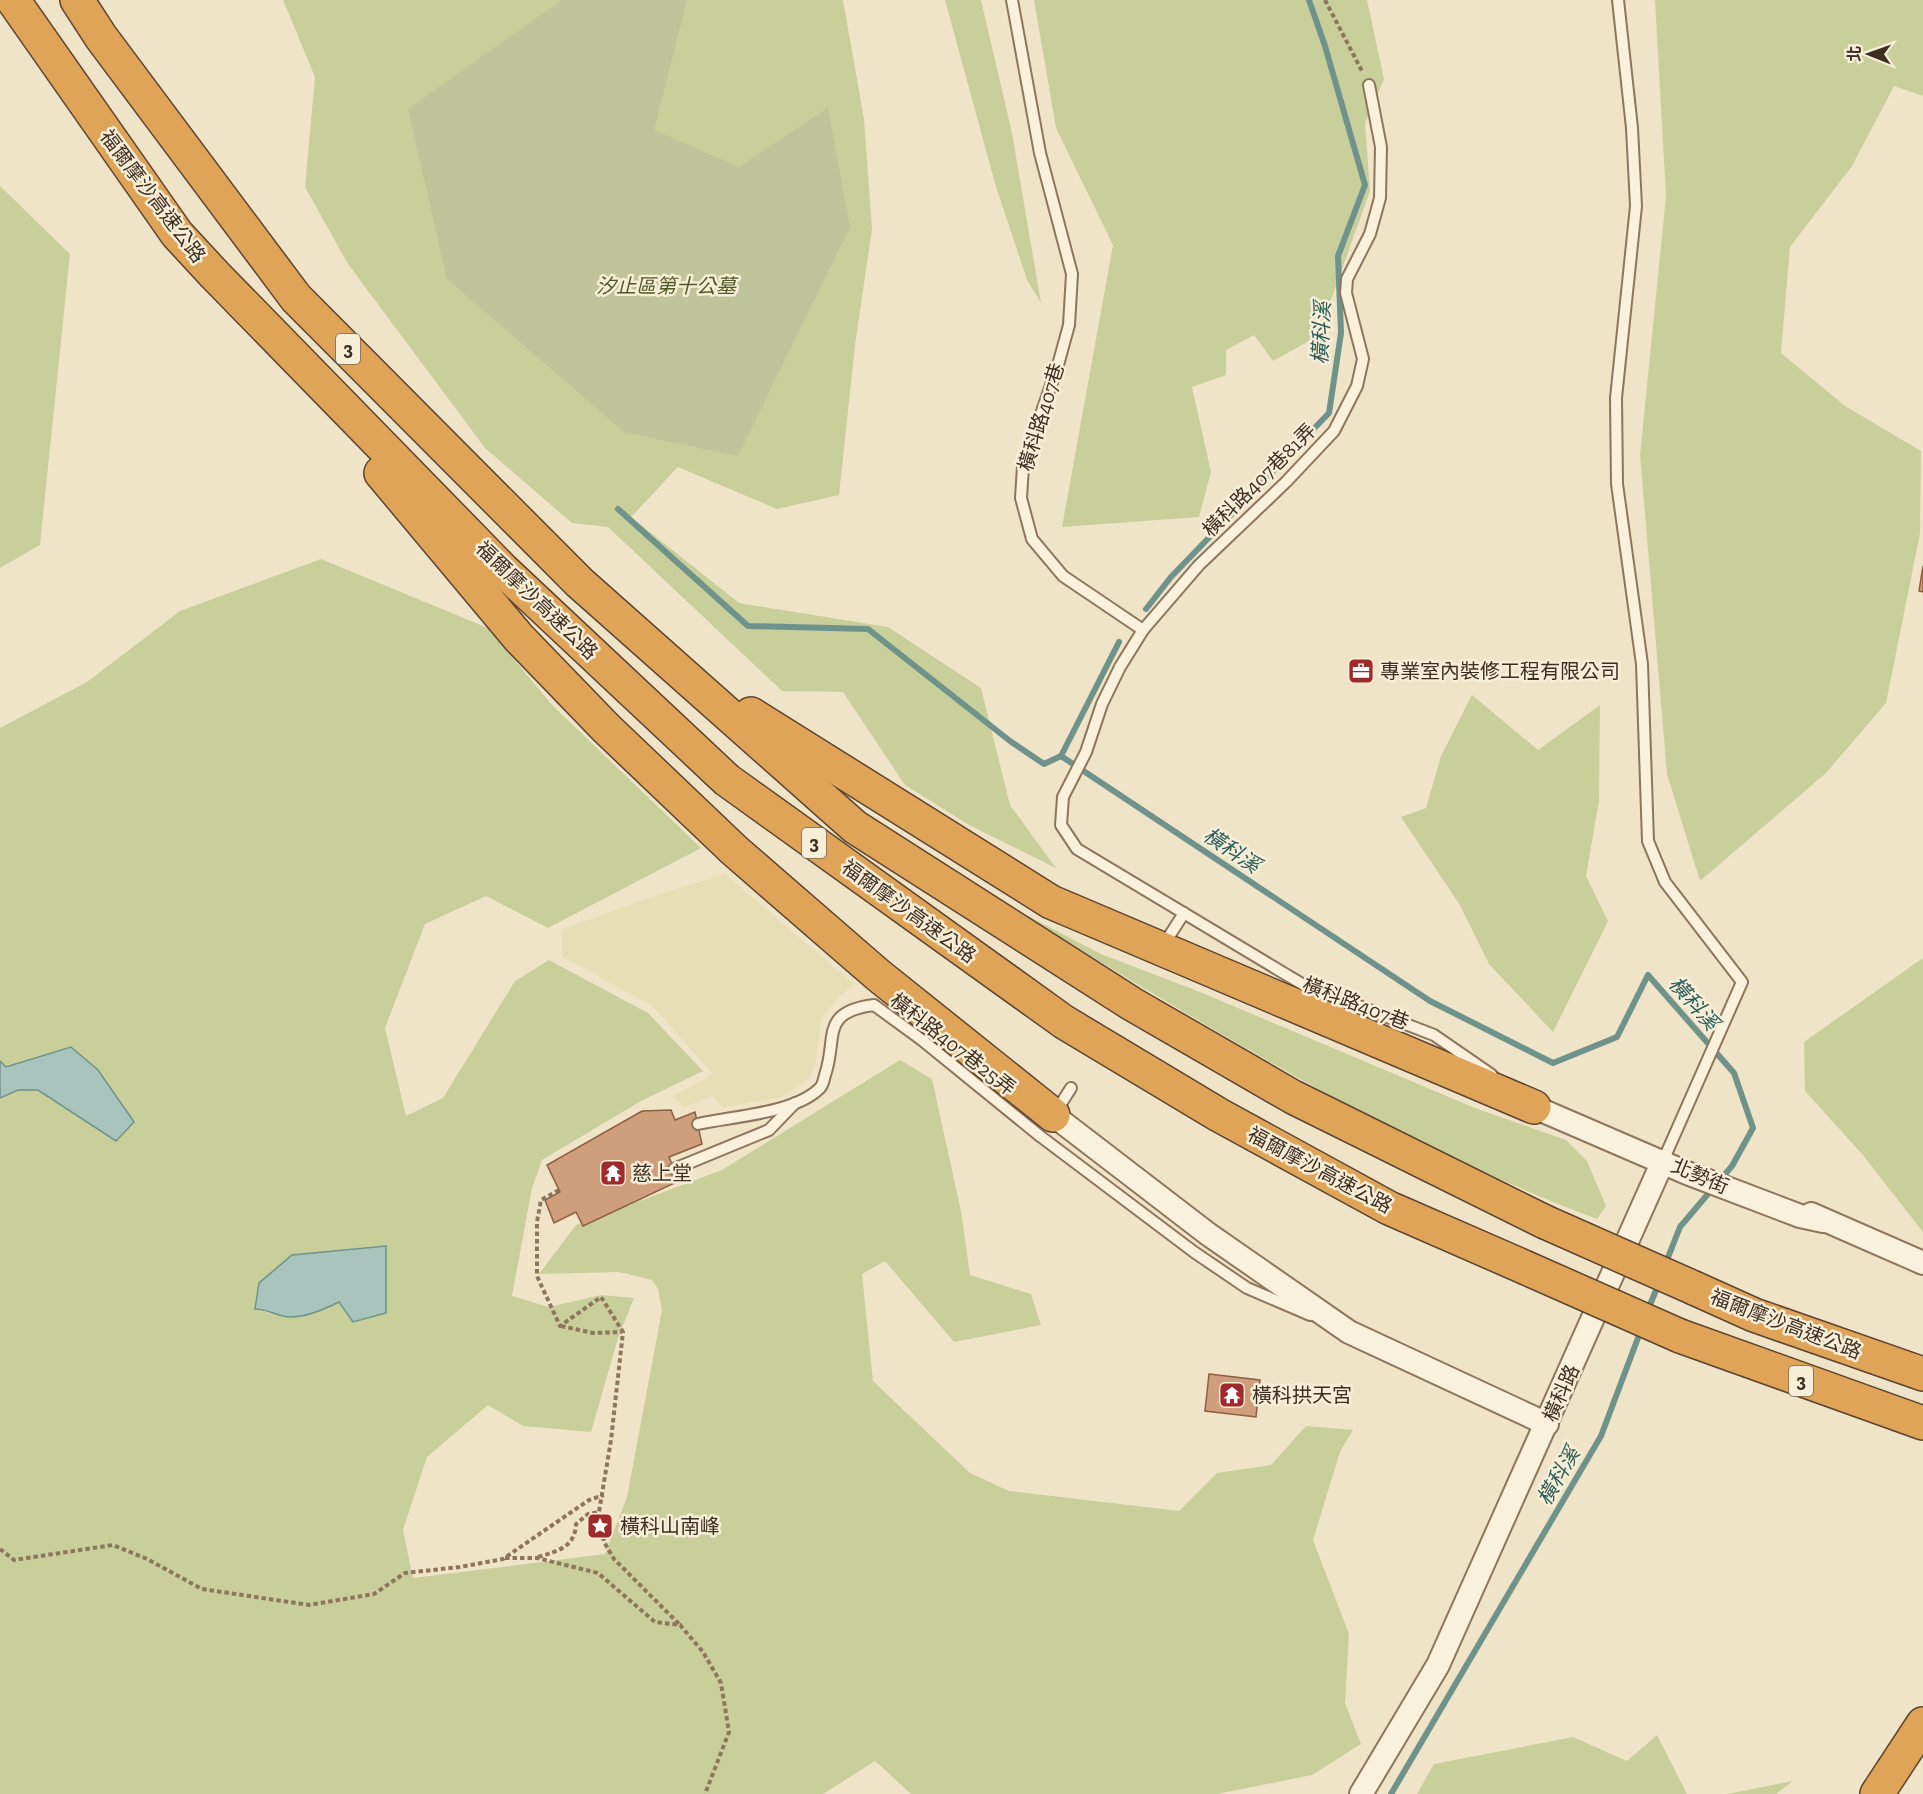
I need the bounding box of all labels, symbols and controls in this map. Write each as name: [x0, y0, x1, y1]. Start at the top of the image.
north arrow: [1839, 24, 1899, 84]
text: 北: [1845, 46, 1864, 62]
street label: 福爾摩沙高速公路: [95, 125, 211, 267]
park label: 汐止區第十公墓: [596, 274, 739, 298]
water label: 橫科溪: [1307, 298, 1335, 365]
road number: 3: [336, 334, 360, 364]
street label: 橫科路407巷: [1013, 360, 1069, 474]
street label: 橫科路407巷81弄: [1197, 418, 1321, 542]
street label: 福爾摩沙高速公路: [471, 536, 603, 664]
office icon: 專業室內裝修工程有限公司: [1346, 656, 1376, 686]
place label: 專業室內裝修工程有限公司: [1380, 659, 1620, 683]
water label: 橫科溪: [1199, 822, 1268, 880]
road number: 3: [802, 828, 826, 858]
street label: 福爾摩沙高速公路: [837, 854, 981, 968]
water label: 橫科溪: [1664, 971, 1726, 1037]
street label: 橫科路407巷: [1300, 972, 1412, 1034]
street label: 橫科路407巷25弄: [886, 988, 1020, 1100]
street label: 福爾摩沙高速公路: [1244, 1122, 1396, 1218]
street label: 北勢街: [1668, 1153, 1732, 1199]
temple icon: 慈上堂: [598, 1158, 628, 1188]
place label: 慈上堂: [632, 1161, 692, 1185]
street label: 福爾摩沙高速公路: [1707, 1284, 1865, 1364]
street label: 橫科路: [1538, 1361, 1584, 1425]
road number: 3: [1789, 1366, 1813, 1396]
temple icon: 橫科拱天宮: [1217, 1380, 1247, 1410]
place label: 橫科拱天宮: [1252, 1383, 1352, 1407]
water label: 橫科溪: [1531, 1440, 1586, 1510]
place icon: 橫科山南峰: [585, 1511, 615, 1541]
place label: 橫科山南峰: [620, 1514, 720, 1538]

